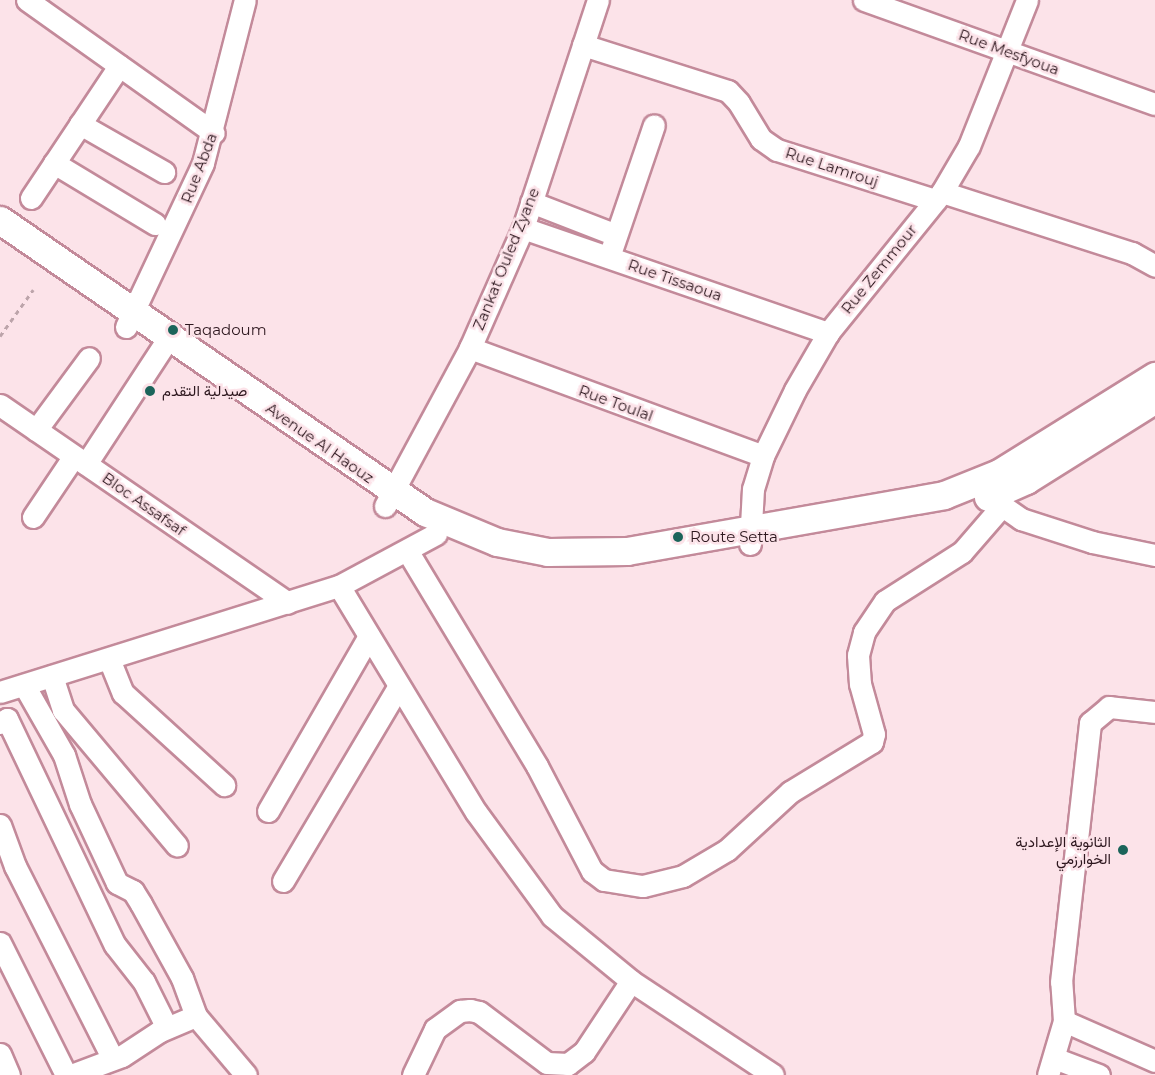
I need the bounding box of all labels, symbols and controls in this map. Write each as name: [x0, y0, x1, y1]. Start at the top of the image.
street label: Rue Mesfyoua: [956, 25, 1062, 79]
street label: Rue Abda: [177, 130, 221, 206]
street label: Rue Lamrouj: [783, 143, 881, 191]
street label: Zankat Ouled Zyane: [469, 185, 543, 333]
street label: Rue Zemmour: [837, 221, 921, 317]
street label: Rue Tissaoua: [626, 255, 724, 305]
place label: Taqadoum: [185, 321, 267, 339]
marker: Taqadoum: [166, 323, 180, 337]
street label: Rue Toulal: [576, 381, 656, 425]
place label: صيدلية التقدم: [162, 382, 247, 400]
marker: صيدلية التقدم: [143, 384, 157, 398]
street label: Avenue Al Haouz: [263, 399, 377, 487]
street label: Bloc Assafsaf: [99, 469, 189, 539]
place label: Route Setta: [690, 528, 778, 546]
marker: Route Setta: [671, 530, 685, 544]
place label: الثانوية الإعدادية الخوارزمي: [1015, 832, 1111, 867]
marker: الثانوية الإعدادية الخوارزمي: [1116, 843, 1130, 857]

